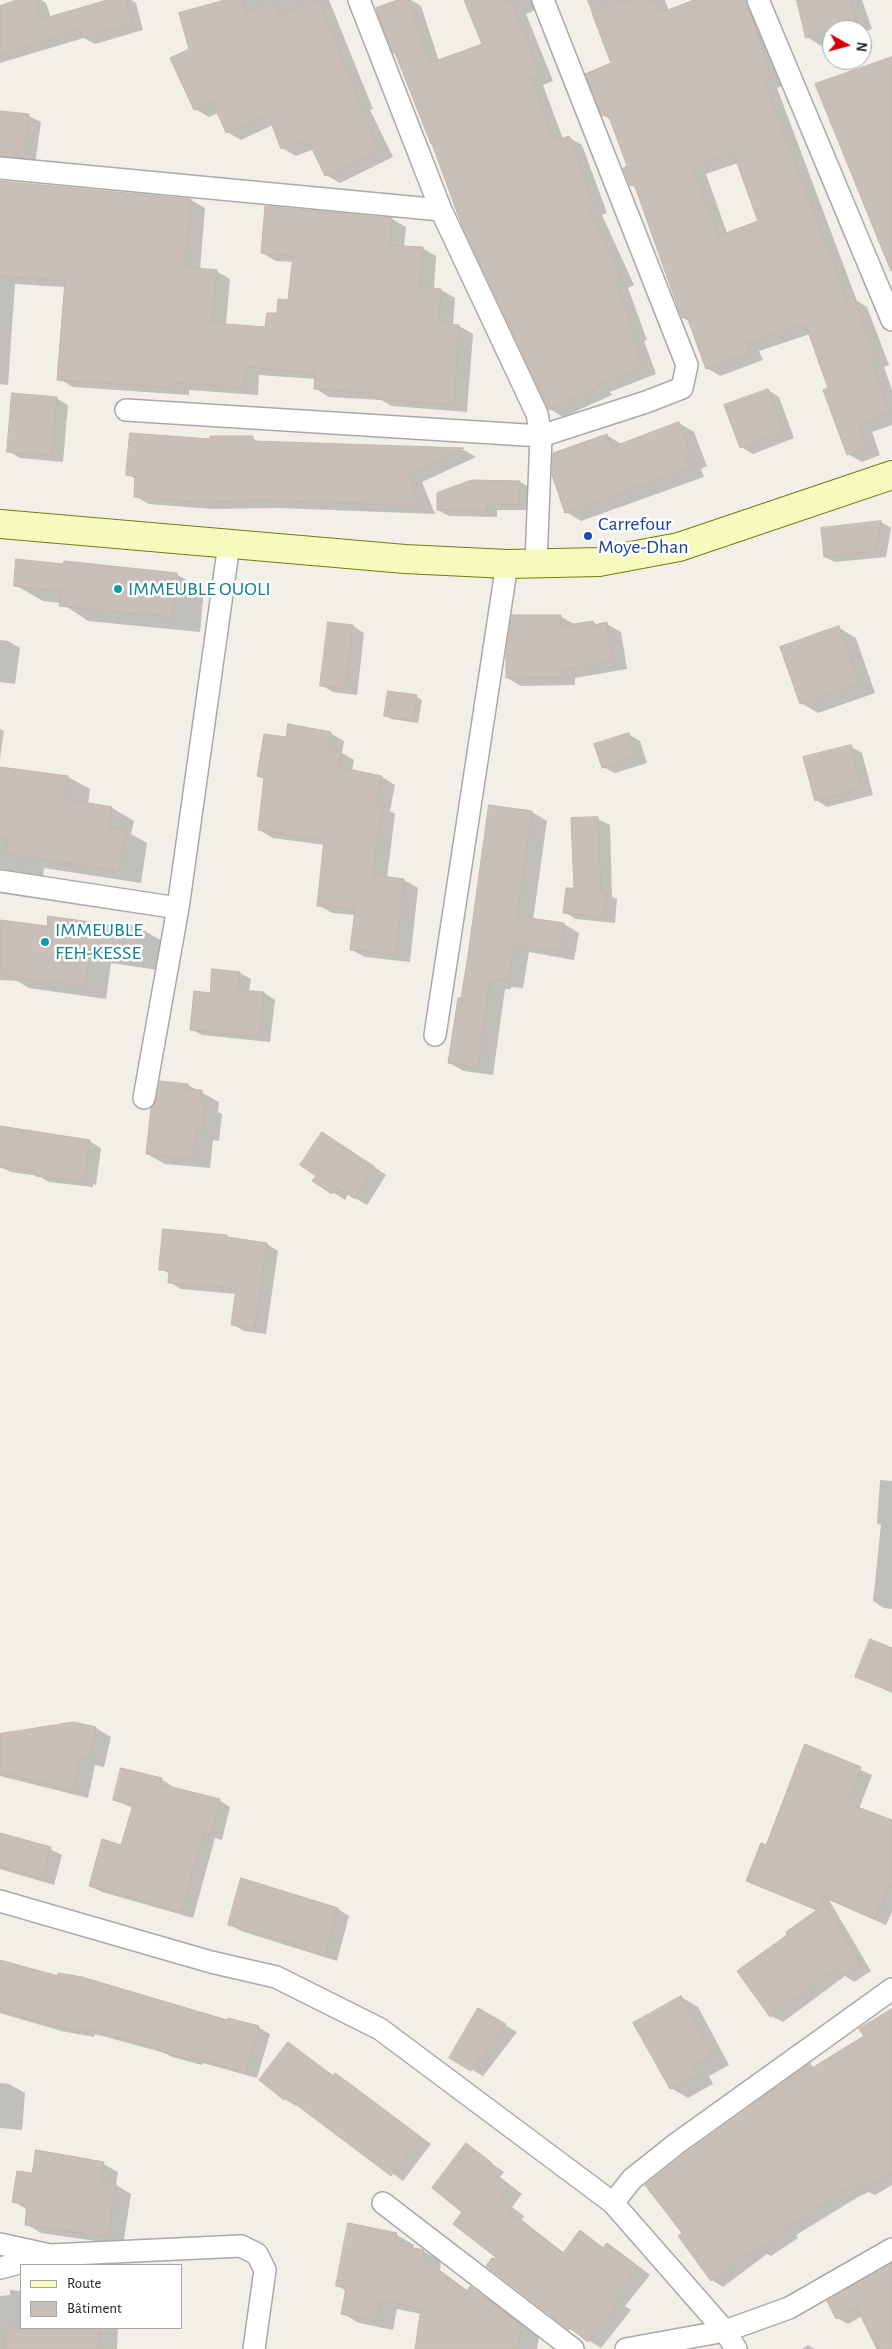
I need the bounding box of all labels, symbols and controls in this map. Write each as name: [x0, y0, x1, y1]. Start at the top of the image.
north arrow: [822, 20, 872, 70]
text: N: [853, 41, 868, 52]
place label: Carrefour Moye-Dhan: [598, 512, 689, 559]
marker: Carrefour Moye-Dhan: [582, 530, 594, 542]
place label: IMMEUBLE OUOLI: [128, 577, 271, 601]
marker: IMMEUBLE OUOLI: [112, 583, 124, 595]
place label: IMMEUBLE FEH-KESSE: [55, 918, 143, 965]
marker: IMMEUBLE FEH-KESSE: [39, 936, 51, 948]
legend: [20, 2264, 182, 2329]
text: Route: [67, 2276, 101, 2291]
text: Bâtiment: [67, 2301, 122, 2316]

